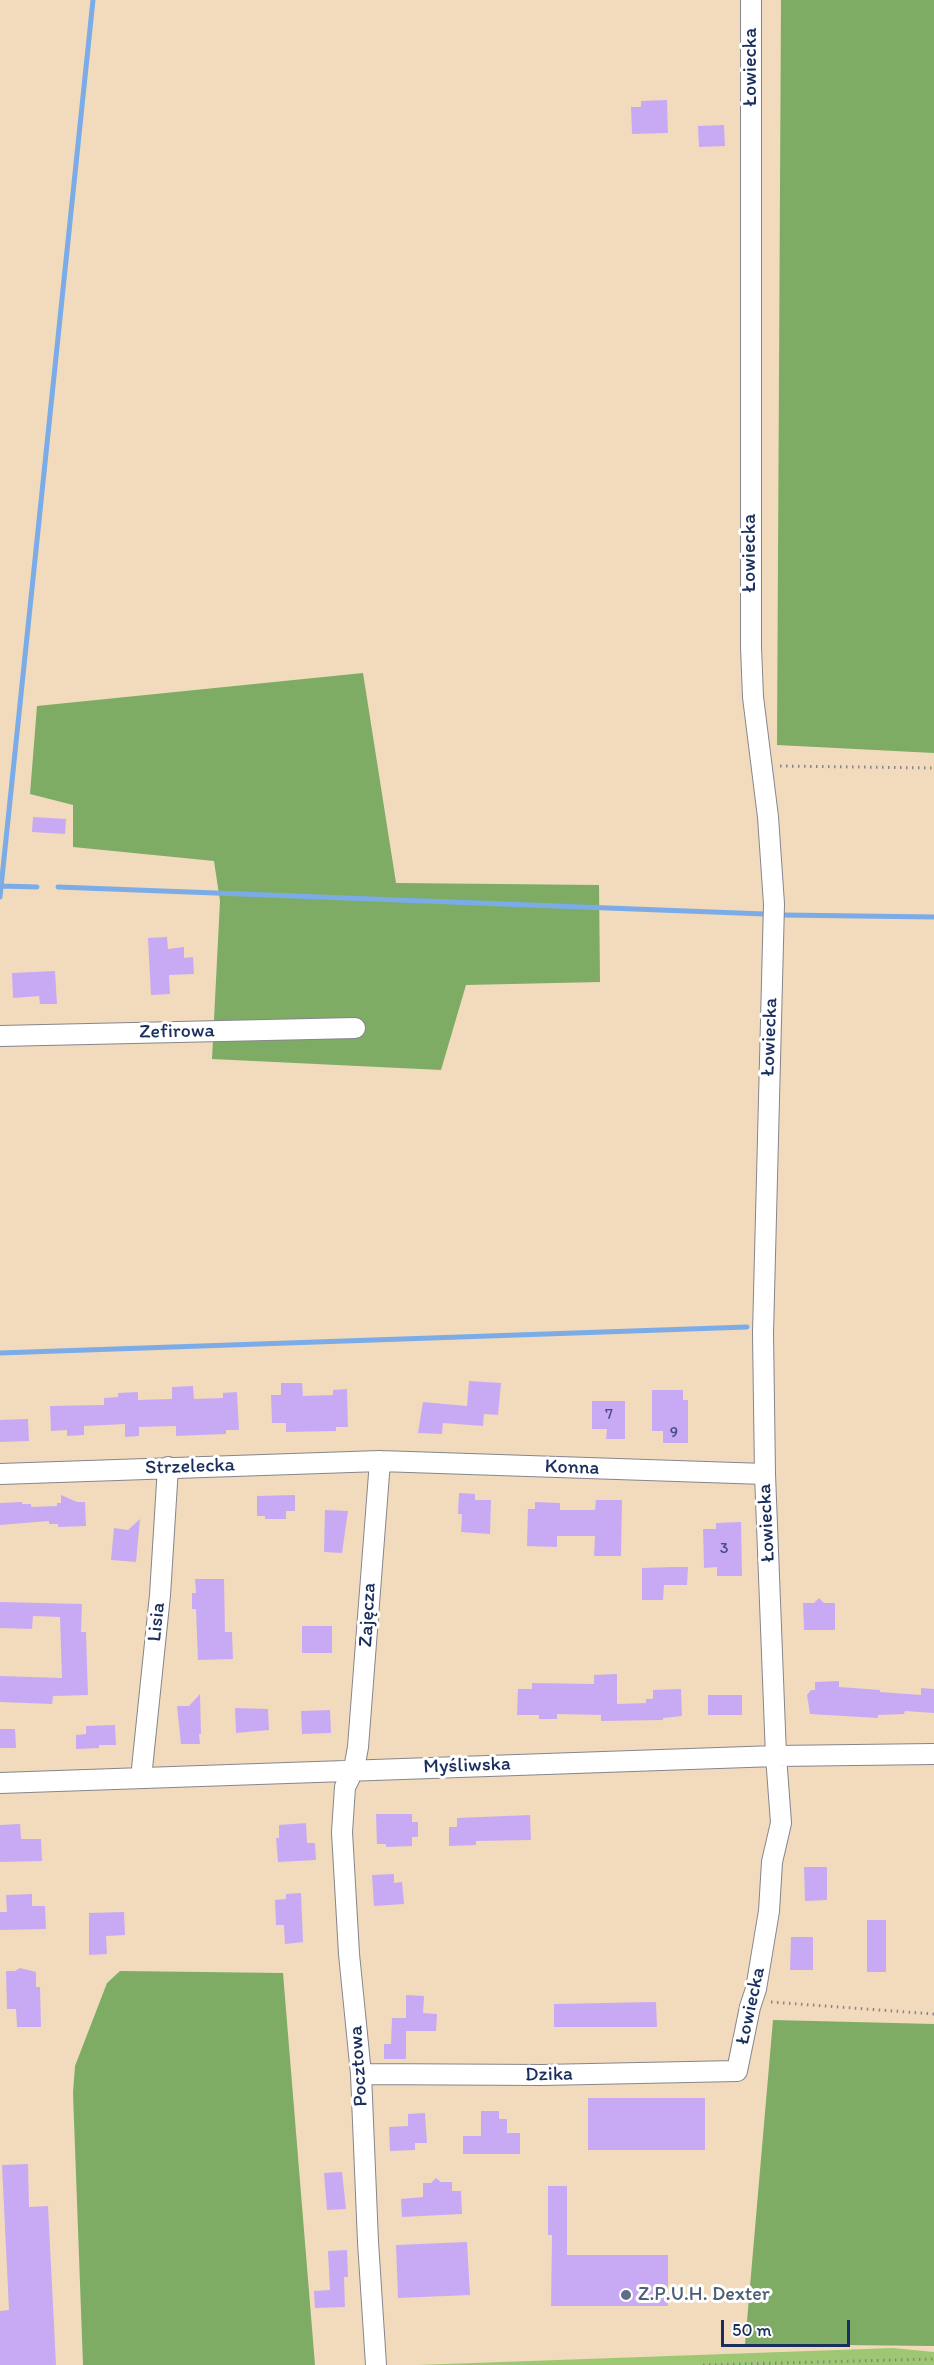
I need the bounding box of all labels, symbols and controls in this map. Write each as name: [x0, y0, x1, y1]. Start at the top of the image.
street label: Łowiecka: [739, 28, 763, 106]
street label: Łowiecka: [738, 514, 762, 592]
street label: Łowiecka: [757, 997, 783, 1077]
street label: Zefirowa: [139, 1019, 215, 1045]
house number: 7: [605, 1405, 613, 1425]
house number: 9: [670, 1423, 678, 1443]
street label: Strzelecka: [145, 1453, 235, 1481]
street label: Konna: [544, 1455, 600, 1481]
street label: Łowiecka: [753, 1483, 781, 1563]
house number: 3: [720, 1539, 728, 1559]
street label: Zajęcza: [354, 1582, 382, 1648]
street label: Lisia: [143, 1601, 171, 1643]
street label: Myśliwska: [423, 1752, 511, 1780]
street label: Łowiecka: [731, 1965, 771, 2047]
street label: Pocztowa: [344, 2025, 374, 2107]
street label: Dzika: [525, 2063, 573, 2087]
place label: Z.P.U.H. Dexter: [638, 2283, 770, 2307]
marker: Z.P.U.H. Dexter: [619, 2288, 633, 2302]
scale bar: [724, 2308, 853, 2346]
text: 50 m: [732, 2319, 772, 2341]

